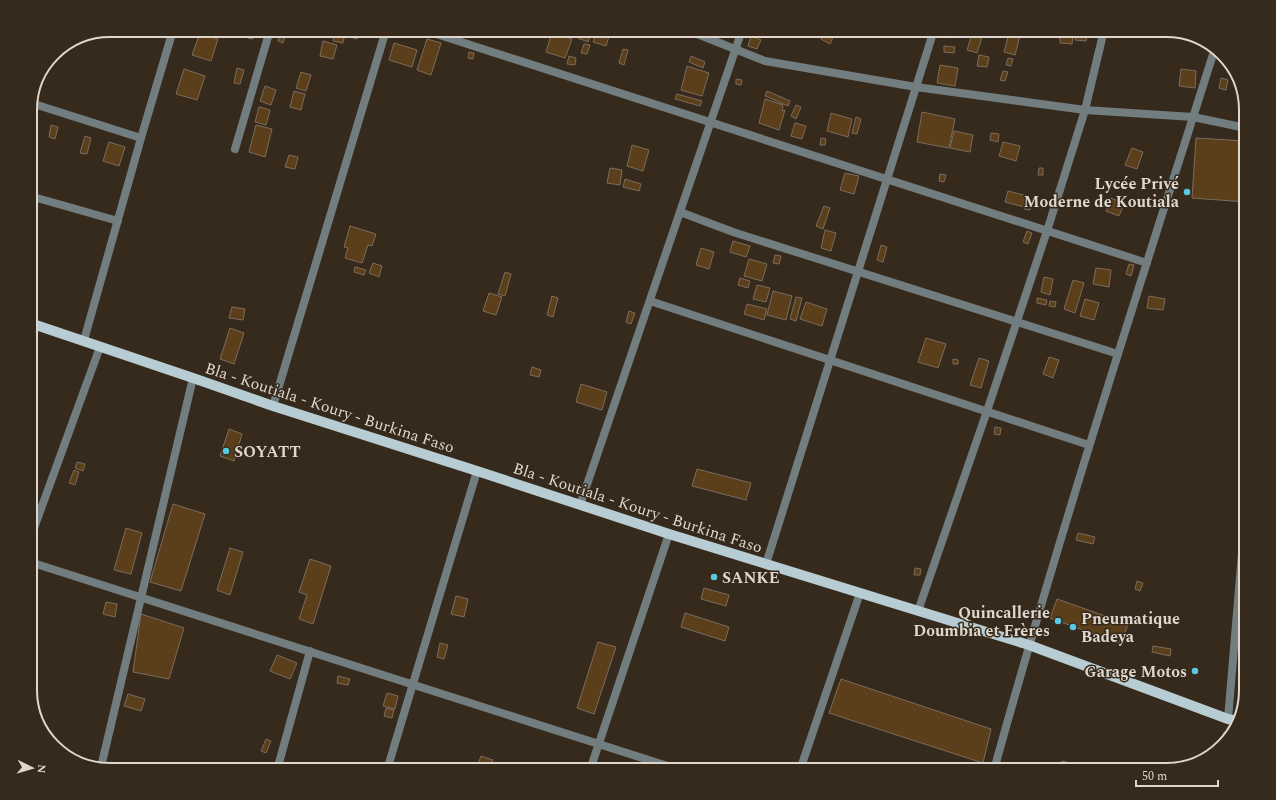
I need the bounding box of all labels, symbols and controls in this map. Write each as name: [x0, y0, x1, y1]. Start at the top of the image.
place label: Lycée Privé Moderne de Koutiala: [1024, 172, 1180, 214]
marker: Lycée Privé Moderne de Koutiala: [1182, 187, 1192, 197]
street label: Bla - Koutiala - Koury - Burkina Faso: [202, 356, 457, 460]
place label: SOYATT: [234, 440, 301, 464]
marker: SOYATT: [221, 446, 231, 456]
street label: Bla - Koutiala - Koury - Burkina Faso: [510, 456, 765, 560]
place label: SANKE: [722, 566, 780, 590]
marker: SANKE: [709, 572, 719, 582]
place label: Quincallerie Doumbia et Frères: [913, 601, 1050, 643]
place label: Pneumatique Badeya: [1081, 607, 1180, 649]
marker: Quincallerie Doumbia et Frères: [1053, 616, 1063, 626]
marker: Pneumatique Badeya: [1068, 622, 1078, 632]
place label: Garage Motos: [1084, 660, 1187, 684]
marker: Garage Motos: [1190, 666, 1200, 676]
north arrow: [12, 748, 52, 788]
scale bar: [1136, 762, 1218, 788]
text: N: [33, 764, 50, 774]
text: 50 m: [1142, 767, 1167, 786]

